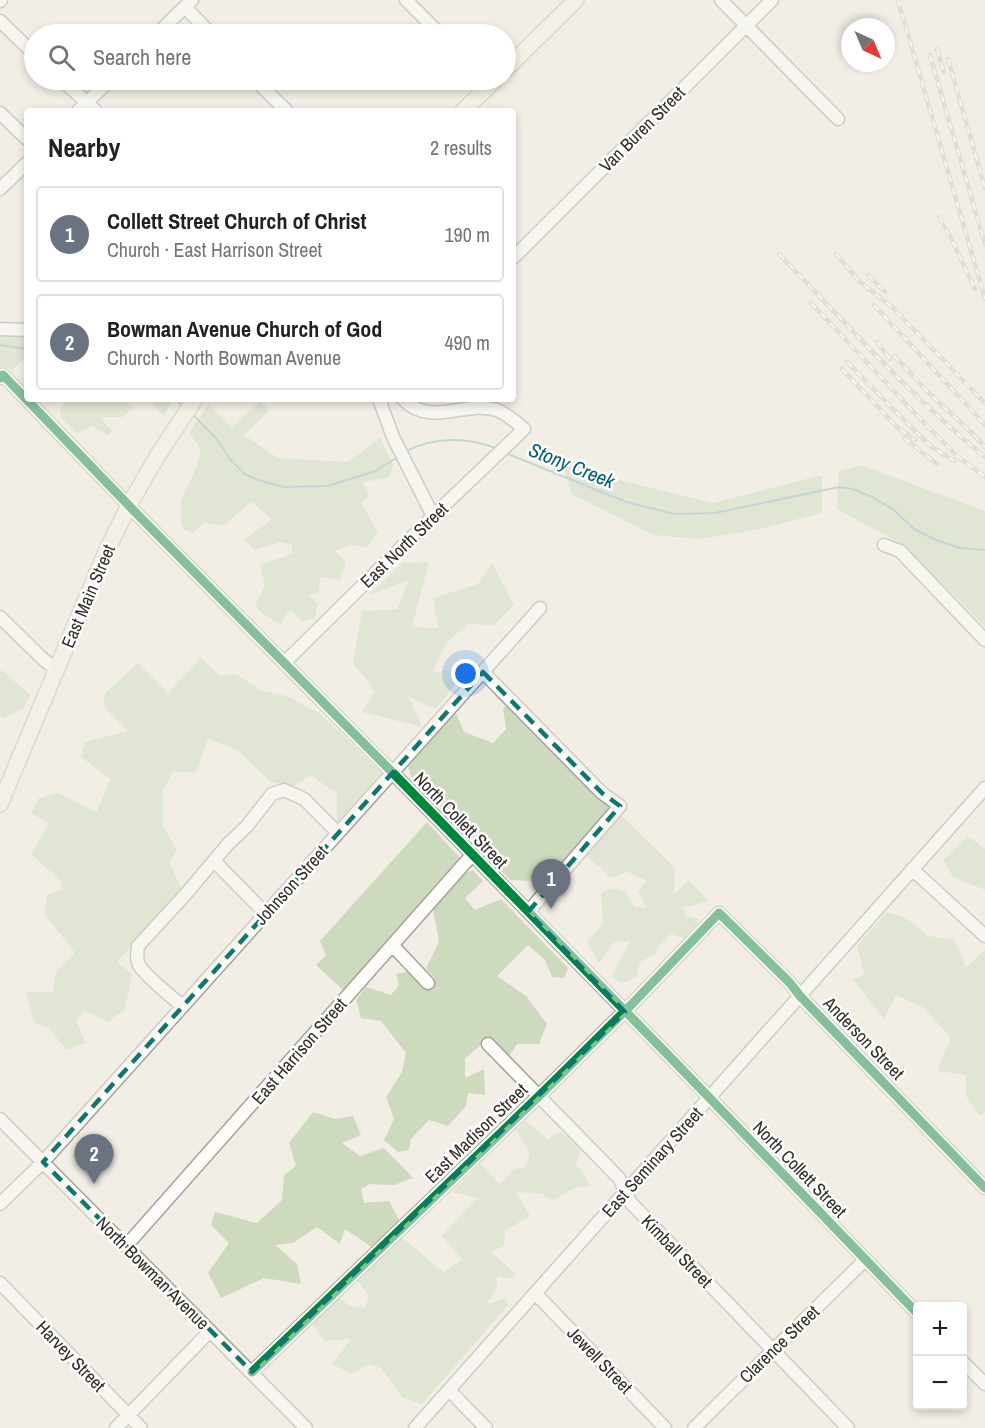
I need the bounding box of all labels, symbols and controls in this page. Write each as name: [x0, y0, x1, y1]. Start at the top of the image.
north arrow: [841, 18, 895, 72]
search box: [24, 24, 516, 90]
icon: search: [45, 41, 78, 74]
text: Search here: [93, 42, 191, 72]
street label: Van Buren Street: [594, 81, 690, 177]
text: Nearby: [48, 130, 120, 165]
text: 2 results: [430, 134, 492, 161]
text: Collett Street Church of Christ: [107, 206, 367, 236]
text: 1: [65, 221, 74, 248]
text: 190 m: [444, 221, 490, 248]
text: Church · East Harrison Street: [107, 236, 322, 263]
text: Bowman Avenue Church of God: [107, 314, 382, 344]
text: 2: [65, 329, 74, 356]
text: 490 m: [444, 329, 490, 356]
text: Church · North Bowman Avenue: [107, 344, 341, 371]
water label: Stony Creek: [525, 436, 620, 495]
street label: East North Street: [355, 497, 453, 593]
street label: East Main Street: [55, 541, 121, 651]
your location: [451, 659, 480, 688]
street label: North Collett Street: [408, 766, 514, 874]
street label: Johnson Street: [248, 840, 334, 930]
pin: 1: [532, 860, 570, 909]
street label: Anderson Street: [817, 990, 910, 1085]
street label: East Harrison Street: [246, 992, 352, 1110]
street label: East Madison Street: [419, 1078, 533, 1188]
street label: East Seminary Street: [596, 1102, 708, 1222]
street label: North Collett Street: [747, 1115, 853, 1223]
pin: 2: [74, 1134, 113, 1184]
street label: Kimball Street: [636, 1209, 718, 1293]
street label: North Bowman Avenue: [91, 1211, 215, 1335]
street label: Clarence Street: [733, 1299, 825, 1389]
map controls: [913, 1302, 967, 1410]
button: +: [913, 1302, 967, 1356]
street label: Harvey Street: [31, 1315, 111, 1397]
street label: Jewell Street: [562, 1321, 638, 1399]
button: −: [913, 1356, 967, 1410]

